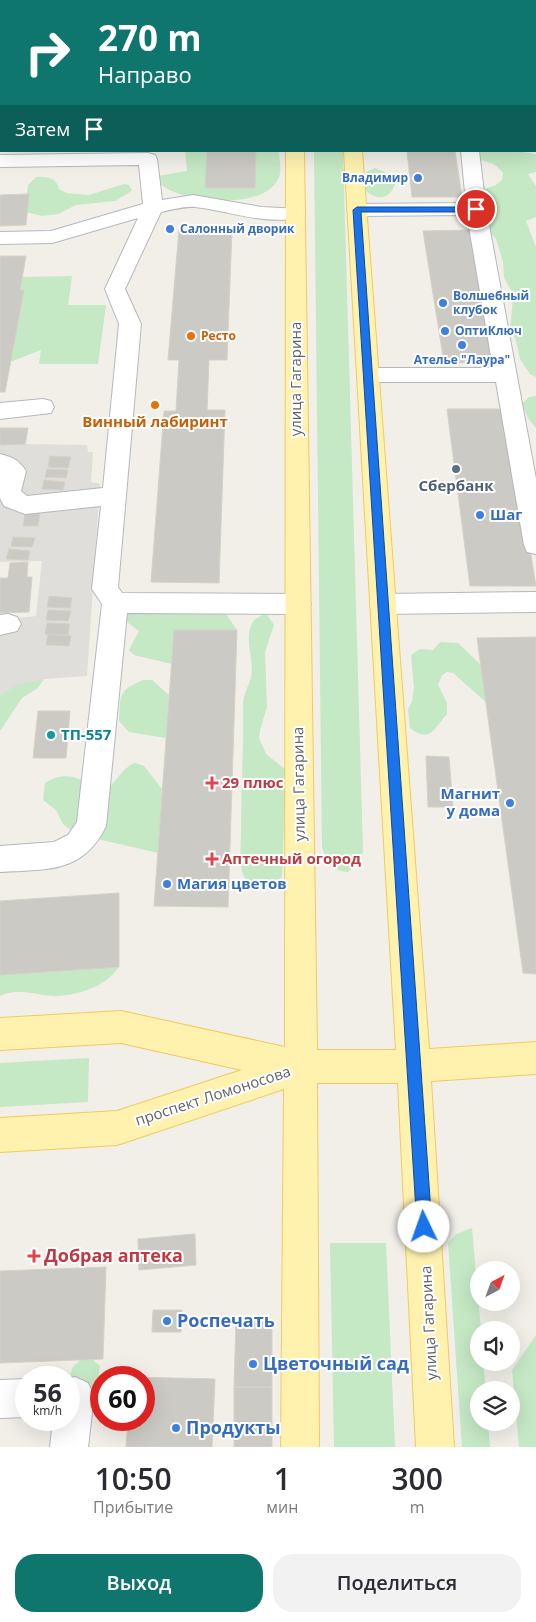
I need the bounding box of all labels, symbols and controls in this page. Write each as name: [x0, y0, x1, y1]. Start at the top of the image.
text: 270 m: [98, 14, 202, 61]
icon: right: [15, 20, 80, 85]
text: Направо: [98, 59, 192, 89]
icon: arrive: [80, 115, 108, 143]
text: Затем: [15, 116, 70, 142]
place label: Владимир: [342, 169, 408, 186]
marker: Владимир: [412, 172, 424, 184]
pin: [455, 188, 497, 230]
icon: arrive: [462, 195, 490, 223]
place label: Салонный дворик: [180, 220, 295, 237]
marker: Салонный дворик: [164, 223, 176, 235]
place label: Волшебный клубок: [453, 287, 529, 318]
marker: Волшебный клубок: [437, 297, 449, 309]
street label: улица Гагарина: [285, 322, 305, 436]
place label: ОптиКлюч: [455, 322, 522, 339]
marker: ОптиКлюч: [439, 325, 451, 337]
place label: Ресто: [201, 327, 236, 344]
marker: Ресто: [185, 330, 197, 342]
marker: Ателье "Лаура": [456, 339, 468, 351]
place label: Ателье "Лаура": [414, 351, 510, 368]
marker: Винный лабиринт: [149, 399, 161, 411]
place label: Винный лабиринт: [82, 411, 228, 431]
marker: Сбербанк: [450, 463, 462, 475]
place label: Сбербанк: [419, 475, 494, 495]
place label: Шаг: [490, 504, 522, 524]
marker: Шаг: [474, 509, 486, 521]
place label: ТП-557: [61, 724, 112, 744]
street label: улица Гагарина: [287, 726, 309, 842]
marker: ТП-557: [45, 729, 57, 741]
place label: 29 плюс: [222, 772, 284, 792]
marker: 29 плюс: [206, 777, 218, 789]
place label: Магнит у дома: [441, 783, 500, 820]
marker: Магнит у дома: [504, 797, 516, 809]
place label: Аптечный огород: [222, 848, 361, 868]
marker: Аптечный огород: [206, 853, 218, 865]
place label: Магия цветов: [177, 873, 287, 893]
marker: Магия цветов: [161, 878, 173, 890]
street label: проспект Ломоносова: [132, 1060, 293, 1130]
position arrow: [397, 1200, 449, 1252]
place label: Добрая аптека: [44, 1243, 183, 1267]
marker: Добрая аптека: [28, 1250, 40, 1262]
north arrow: [470, 1261, 520, 1311]
map controls: [470, 1261, 520, 1431]
street label: улица Гагарина: [415, 1265, 441, 1381]
place label: Роспечать: [177, 1308, 275, 1332]
marker: Роспечать: [161, 1315, 173, 1327]
button: sound: [470, 1321, 520, 1371]
place label: Цветочный сад: [263, 1351, 409, 1375]
marker: Цветочный сад: [247, 1358, 259, 1370]
speed limit sign: 60: [90, 1366, 155, 1431]
text: 56: [33, 1375, 62, 1409]
button: layers: [470, 1381, 520, 1431]
text: km/h: [33, 1402, 62, 1419]
place label: Продукты: [186, 1415, 281, 1439]
marker: Продукты: [170, 1422, 182, 1434]
text: 10:50: [95, 1458, 172, 1499]
text: 1: [274, 1458, 291, 1499]
text: 300: [391, 1458, 443, 1499]
text: Прибытие: [93, 1496, 173, 1518]
text: мин: [266, 1496, 298, 1518]
text: m: [410, 1496, 425, 1518]
button: Выход: [15, 1554, 263, 1612]
button: Поделиться: [273, 1554, 521, 1612]

